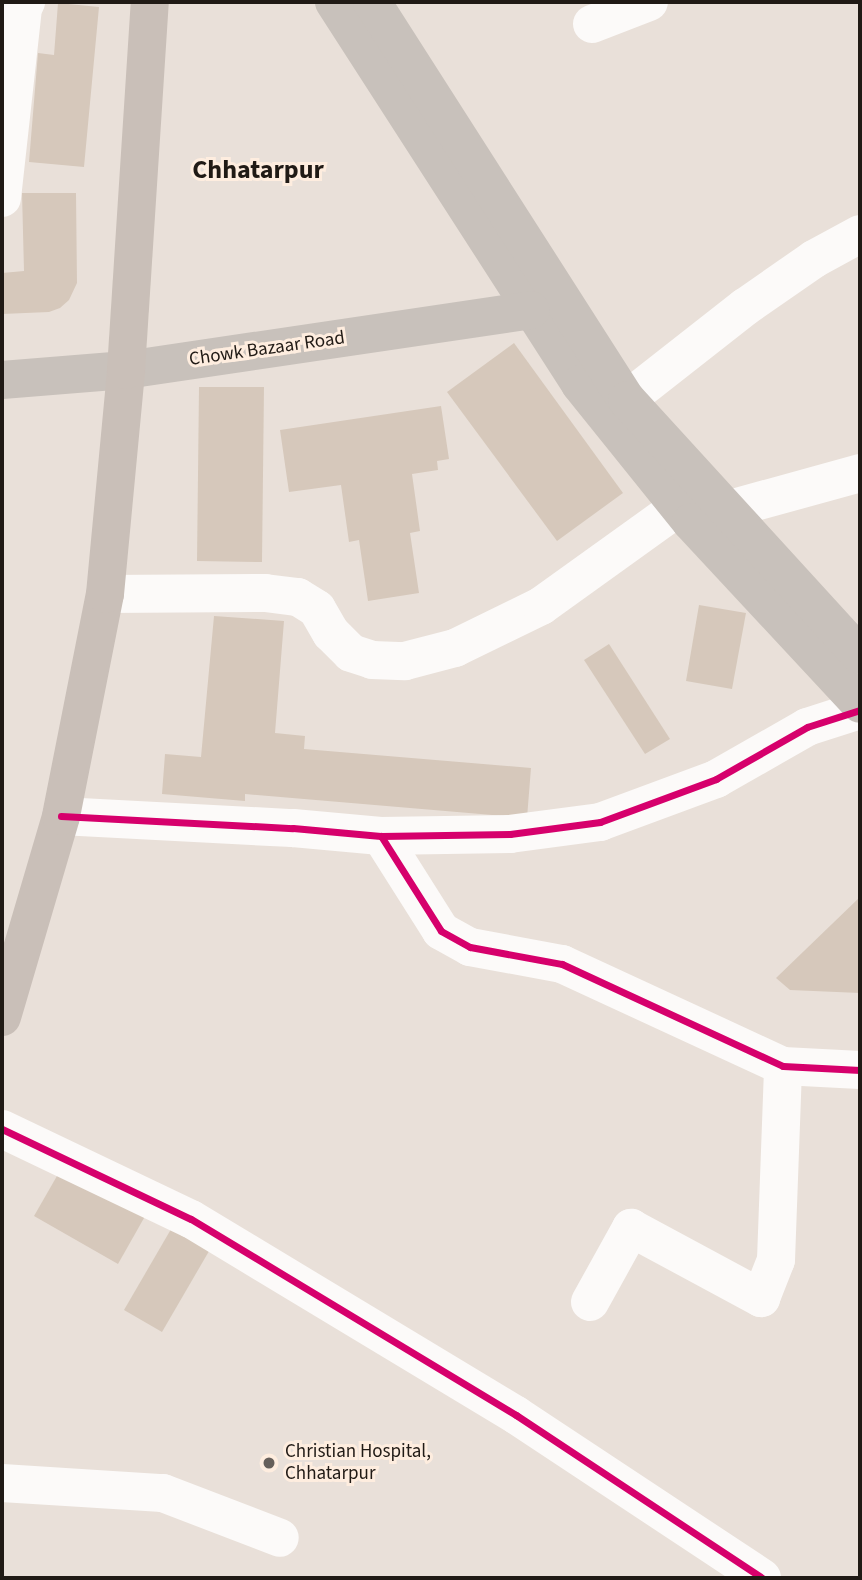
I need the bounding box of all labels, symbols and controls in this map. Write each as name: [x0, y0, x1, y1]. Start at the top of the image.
district label: Chhatarpur: [192, 154, 324, 186]
street label: Chowk Bazaar Road: [188, 327, 346, 371]
place label: Christian Hospital, Chhatarpur: [285, 1441, 431, 1485]
marker: Christian Hospital, Chhatarpur: [259, 1453, 279, 1473]

